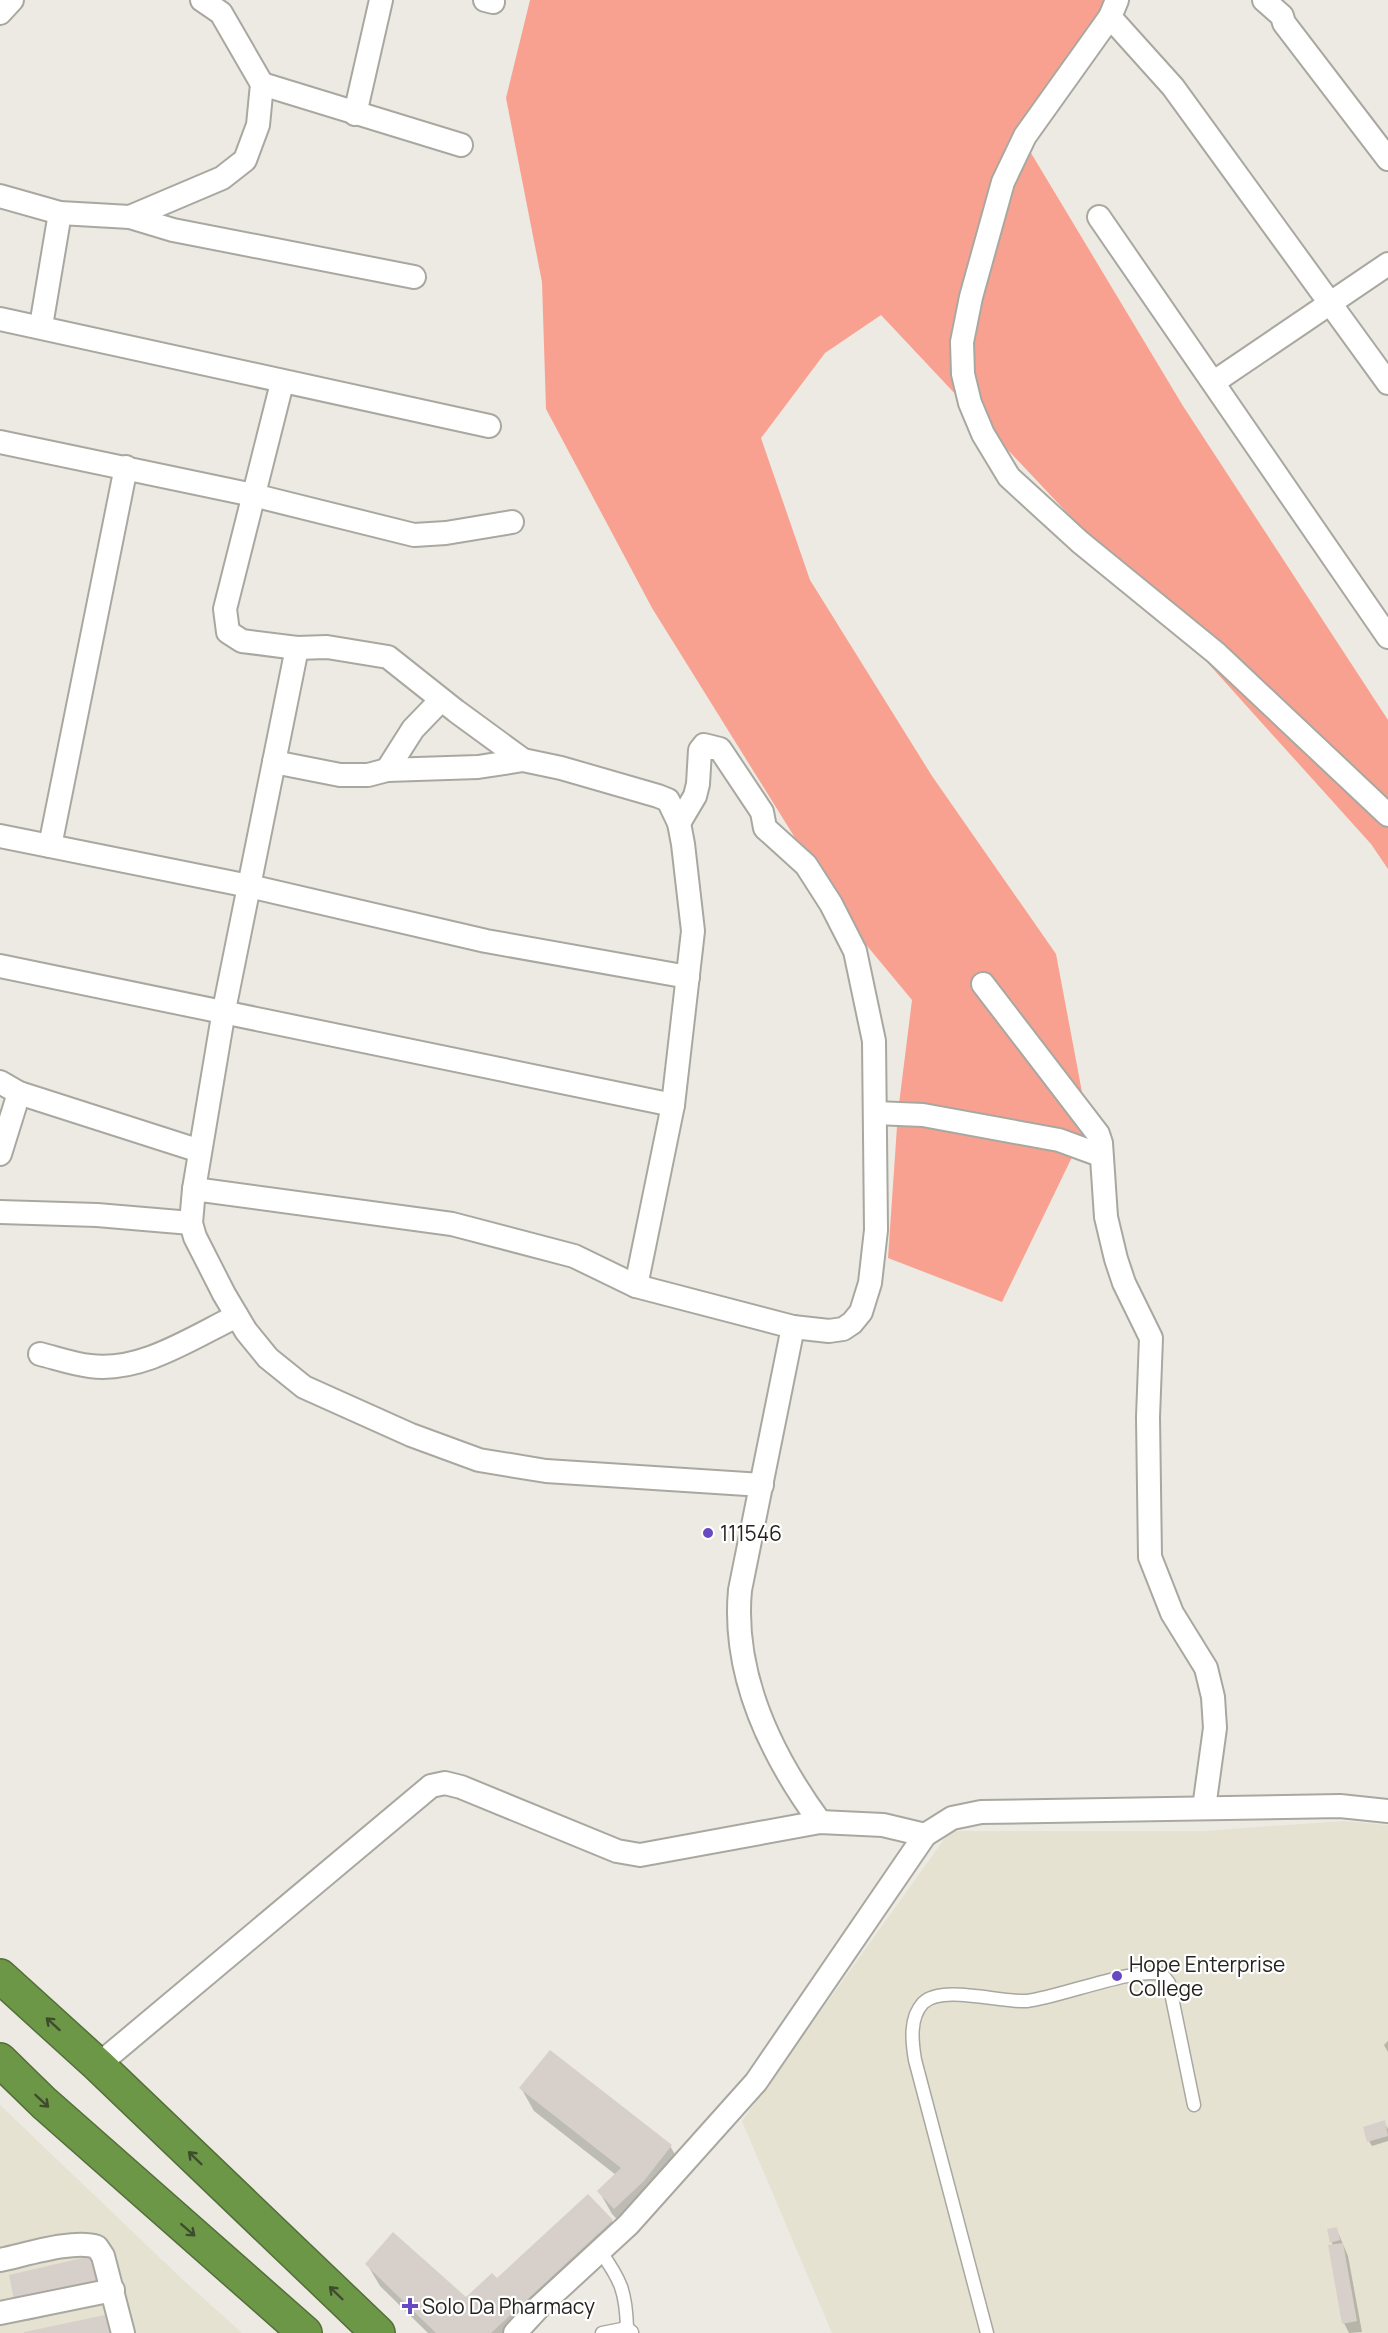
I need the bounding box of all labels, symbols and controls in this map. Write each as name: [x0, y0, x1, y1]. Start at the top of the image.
place label: 111546: [720, 1519, 782, 1547]
marker: 111546: [701, 1526, 715, 1540]
place label: Hope Enterprise College: [1129, 1950, 1285, 2002]
marker: Hope Enterprise College: [1110, 1969, 1124, 1983]
one-way arrow: [45, 2017, 60, 2031]
one-way arrow: [34, 2094, 49, 2108]
one-way arrow: [187, 2151, 202, 2165]
one-way arrow: [180, 2223, 195, 2237]
one-way arrow: [328, 2285, 343, 2300]
place label: Solo Da Pharmacy: [422, 2292, 595, 2320]
marker: Solo Da Pharmacy: [403, 2299, 417, 2313]

